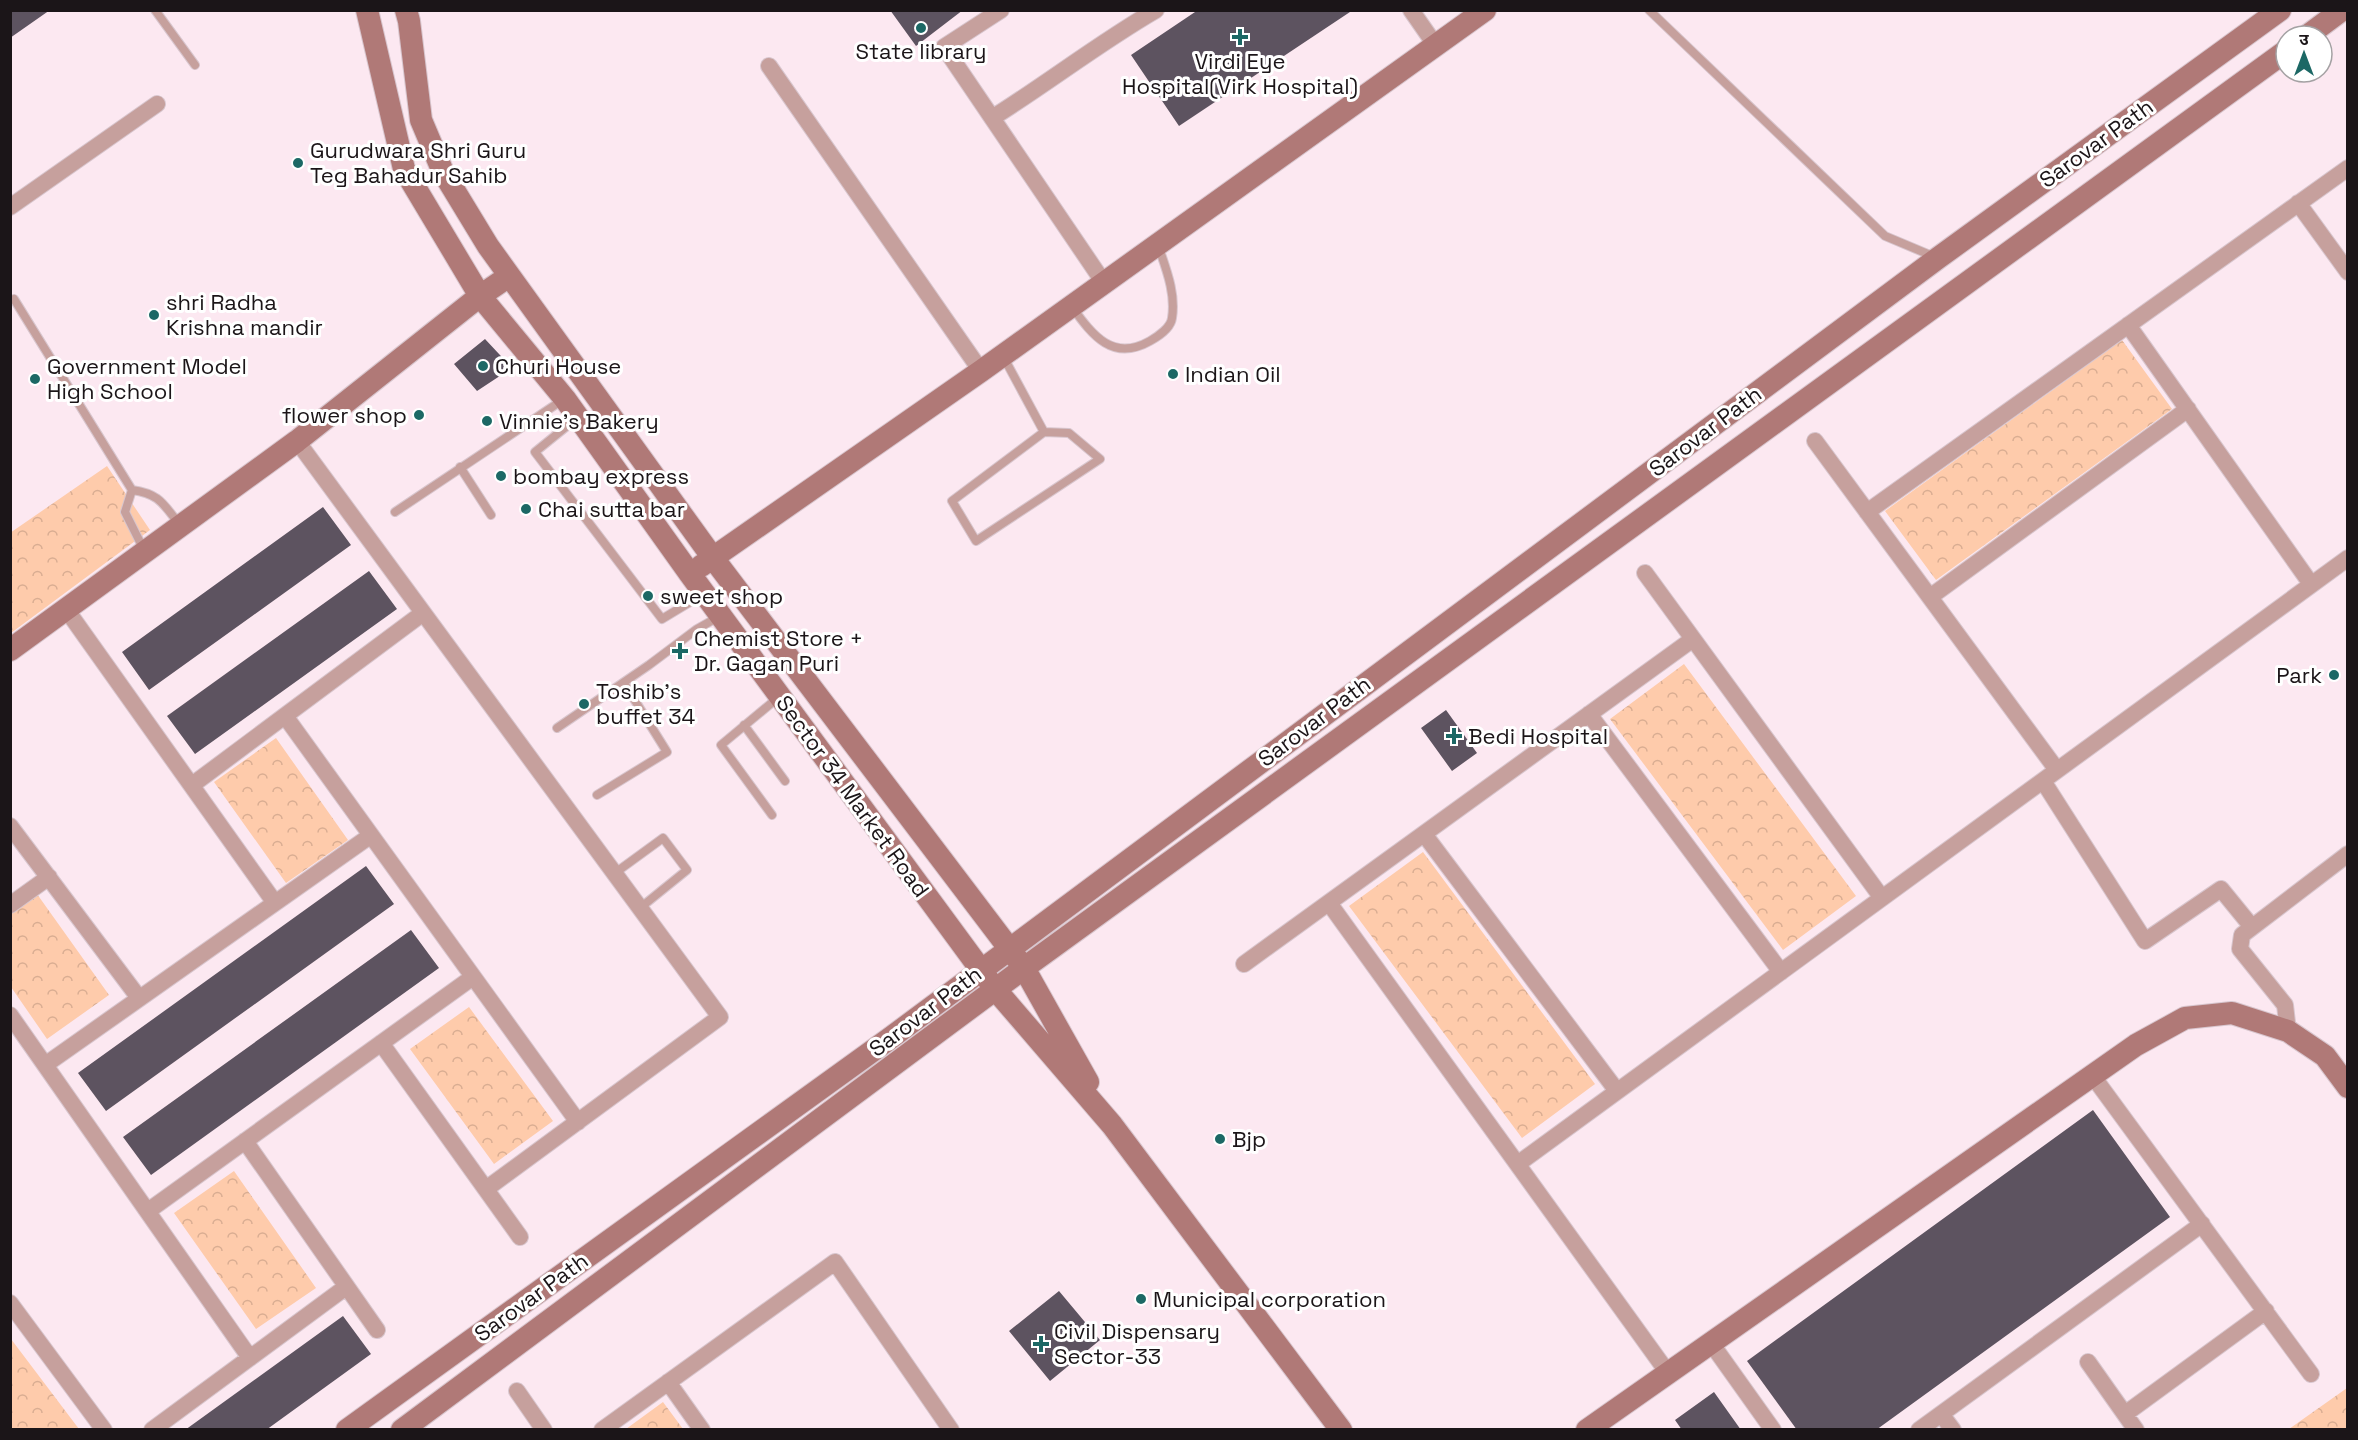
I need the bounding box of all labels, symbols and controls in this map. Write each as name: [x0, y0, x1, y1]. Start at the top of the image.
marker: State library: [914, 21, 928, 35]
north arrow: [2274, 24, 2334, 84]
marker: Virdi Eye Hospital(Virk Hospital): [1231, 28, 1249, 46]
text: उ: [2299, 29, 2309, 50]
place label: State library: [855, 37, 987, 65]
place label: Virdi Eye Hospital(Virk Hospital): [1122, 47, 1358, 100]
street label: Sarovar Path: [2034, 92, 2158, 194]
place label: Gurudwara Shri Guru Teg Bahadur Sahib: [310, 136, 526, 189]
marker: Gurudwara Shri Guru Teg Bahadur Sahib: [291, 156, 305, 170]
place label: shri Radha Krishna mandir: [166, 288, 323, 341]
marker: shri Radha Krishna mandir: [147, 308, 161, 322]
place label: Government Model High School: [47, 352, 247, 405]
place label: Churi House: [495, 352, 621, 380]
marker: Churi House: [476, 359, 490, 373]
place label: Indian Oil: [1185, 360, 1281, 388]
marker: Indian Oil: [1166, 367, 1180, 381]
marker: Government Model High School: [28, 372, 42, 386]
street label: Sarovar Path: [1643, 380, 1767, 482]
place label: flower shop: [282, 401, 407, 429]
place label: Vinnie's Bakery: [499, 407, 659, 435]
marker: flower shop: [412, 408, 426, 422]
marker: Vinnie's Bakery: [480, 414, 494, 428]
place label: bombay express: [513, 462, 689, 490]
marker: bombay express: [494, 469, 508, 483]
place label: Chai sutta bar: [538, 495, 685, 523]
marker: Chai sutta bar: [519, 502, 533, 516]
place label: sweet shop: [660, 582, 783, 610]
marker: sweet shop: [641, 589, 655, 603]
place label: Chemist Store + Dr. Gagan Puri: [694, 624, 863, 677]
marker: Chemist Store + Dr. Gagan Puri: [671, 642, 689, 660]
place label: Park: [2276, 661, 2322, 689]
marker: Park: [2327, 668, 2341, 682]
street label: Sarovar Path: [1252, 670, 1376, 772]
place label: Toshib's buffet 34: [596, 677, 696, 730]
street label: Sector 34 Market Road: [770, 690, 936, 902]
marker: Toshib's buffet 34: [577, 697, 591, 711]
place label: Bedi Hospital: [1468, 722, 1608, 750]
marker: Bedi Hospital: [1445, 727, 1463, 745]
street label: Sarovar Path: [863, 960, 987, 1062]
place label: Bjp: [1232, 1125, 1266, 1153]
marker: Bjp: [1213, 1132, 1227, 1146]
street label: Sarovar Path: [469, 1246, 593, 1348]
place label: Municipal corporation: [1153, 1285, 1386, 1313]
marker: Municipal corporation: [1134, 1292, 1148, 1306]
place label: Civil Dispensary Sector-33: [1054, 1317, 1220, 1370]
marker: Civil Dispensary Sector-33: [1032, 1335, 1050, 1353]

